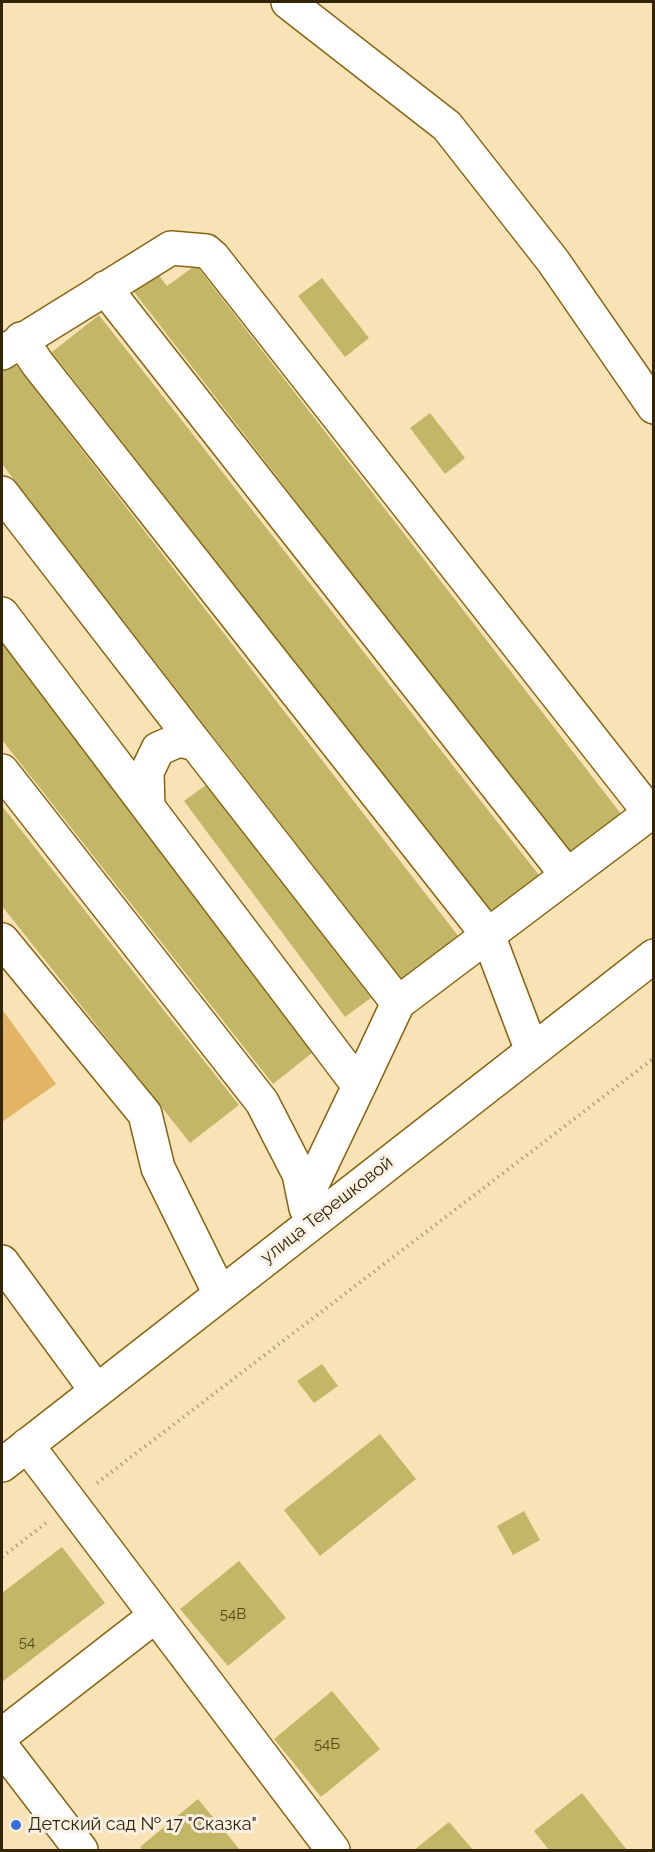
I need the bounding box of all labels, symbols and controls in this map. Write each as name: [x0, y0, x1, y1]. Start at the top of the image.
street label: улица Терешковой: [257, 1152, 397, 1268]
house number: 54В: [220, 1605, 246, 1623]
house number: 54: [19, 1633, 35, 1651]
house number: 54Б: [314, 1735, 340, 1753]
place label: Детский сад № 17 "Сказка": [28, 1814, 257, 1836]
marker: Детский сад № 17 "Сказка": [9, 1818, 23, 1832]

